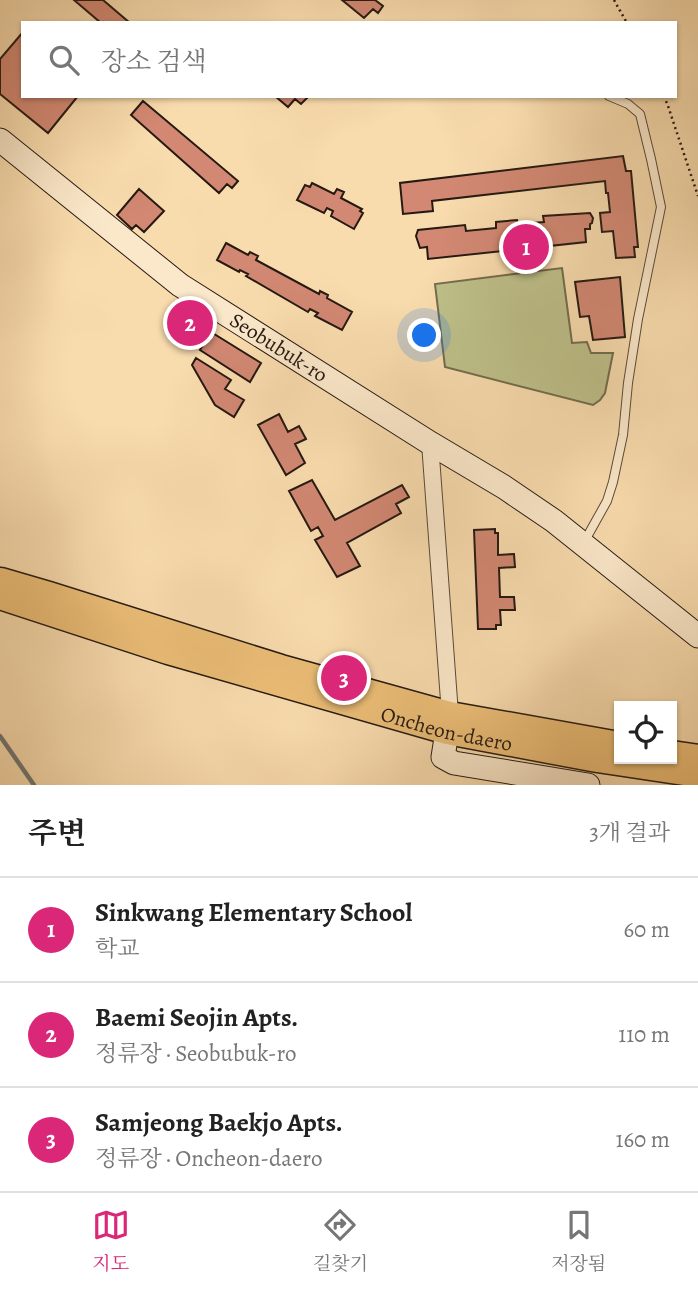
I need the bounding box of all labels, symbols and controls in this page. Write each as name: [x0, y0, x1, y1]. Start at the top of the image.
search box: [21, 21, 677, 98]
icon: search: [45, 41, 83, 79]
text: 장소 검색: [101, 44, 207, 79]
pin: 1: [503, 221, 549, 273]
pin: 2: [167, 297, 213, 349]
street label: Seobubuk-ro: [224, 306, 333, 389]
your location: [407, 318, 441, 352]
pin: 3: [321, 652, 367, 704]
street label: Oncheon-daero: [378, 700, 515, 758]
map controls: [614, 701, 677, 764]
button: locate: [614, 701, 677, 764]
text: 주변: [28, 813, 86, 853]
text: 3개 결과: [589, 817, 670, 848]
text: Sinkwang Elementary School: [95, 895, 412, 930]
text: 1: [47, 914, 55, 945]
text: 60 m: [623, 914, 670, 945]
text: 학교: [95, 933, 139, 964]
text: Baemi Seojin Apts.: [95, 1000, 298, 1035]
text: 2: [45, 1019, 57, 1050]
text: 110 m: [618, 1019, 670, 1050]
text: 정류장 · Seobubuk-ro: [95, 1038, 297, 1069]
text: Samjeong Baekjo Apts.: [95, 1105, 343, 1140]
text: 3: [46, 1124, 56, 1155]
text: 160 m: [616, 1124, 670, 1155]
text: 정류장 · Oncheon-daero: [95, 1143, 322, 1174]
tab: 지도: [92, 1206, 130, 1277]
tab: 길찾기: [313, 1206, 368, 1277]
tab: 저장됨: [551, 1206, 606, 1277]

